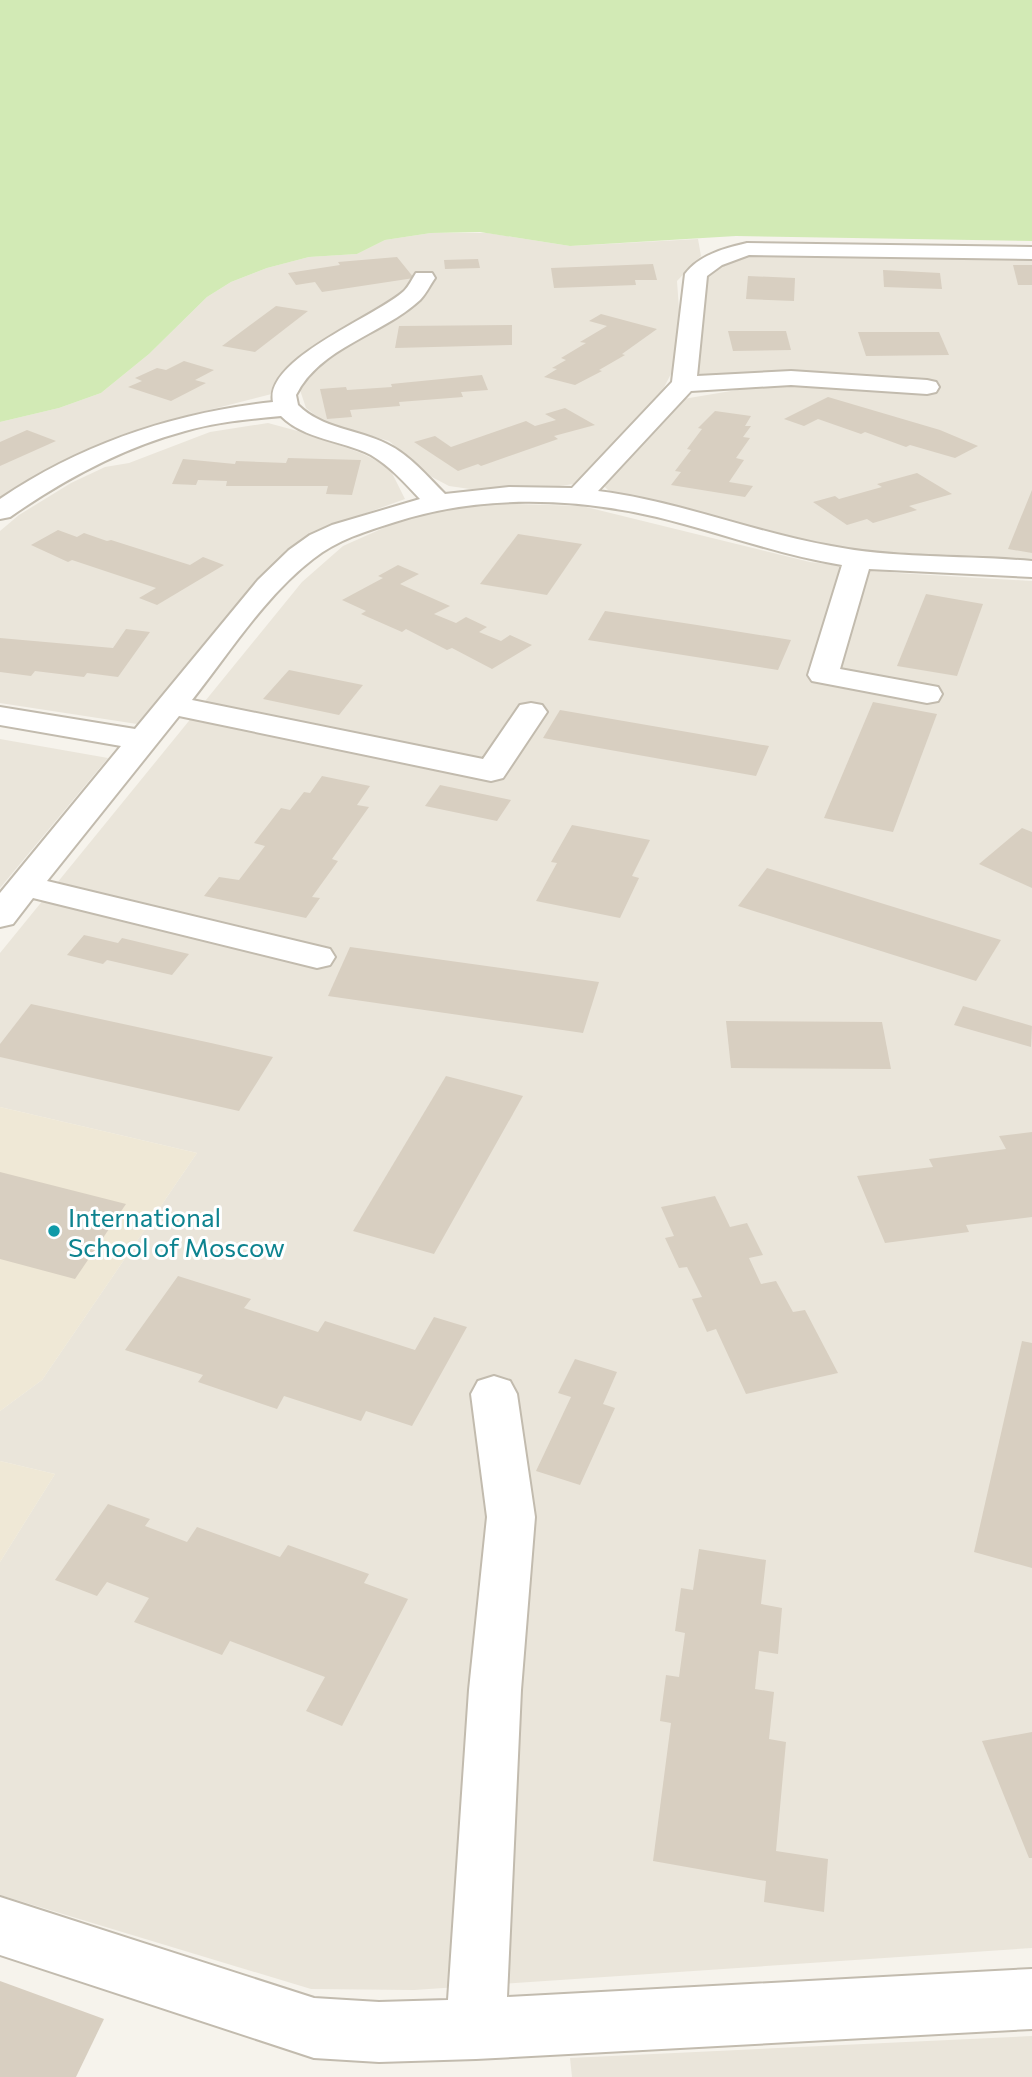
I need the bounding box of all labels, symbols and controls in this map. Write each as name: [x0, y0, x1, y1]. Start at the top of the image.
place label: International School of Moscow: [68, 1201, 285, 1262]
marker: International School of Moscow: [46, 1223, 62, 1239]

